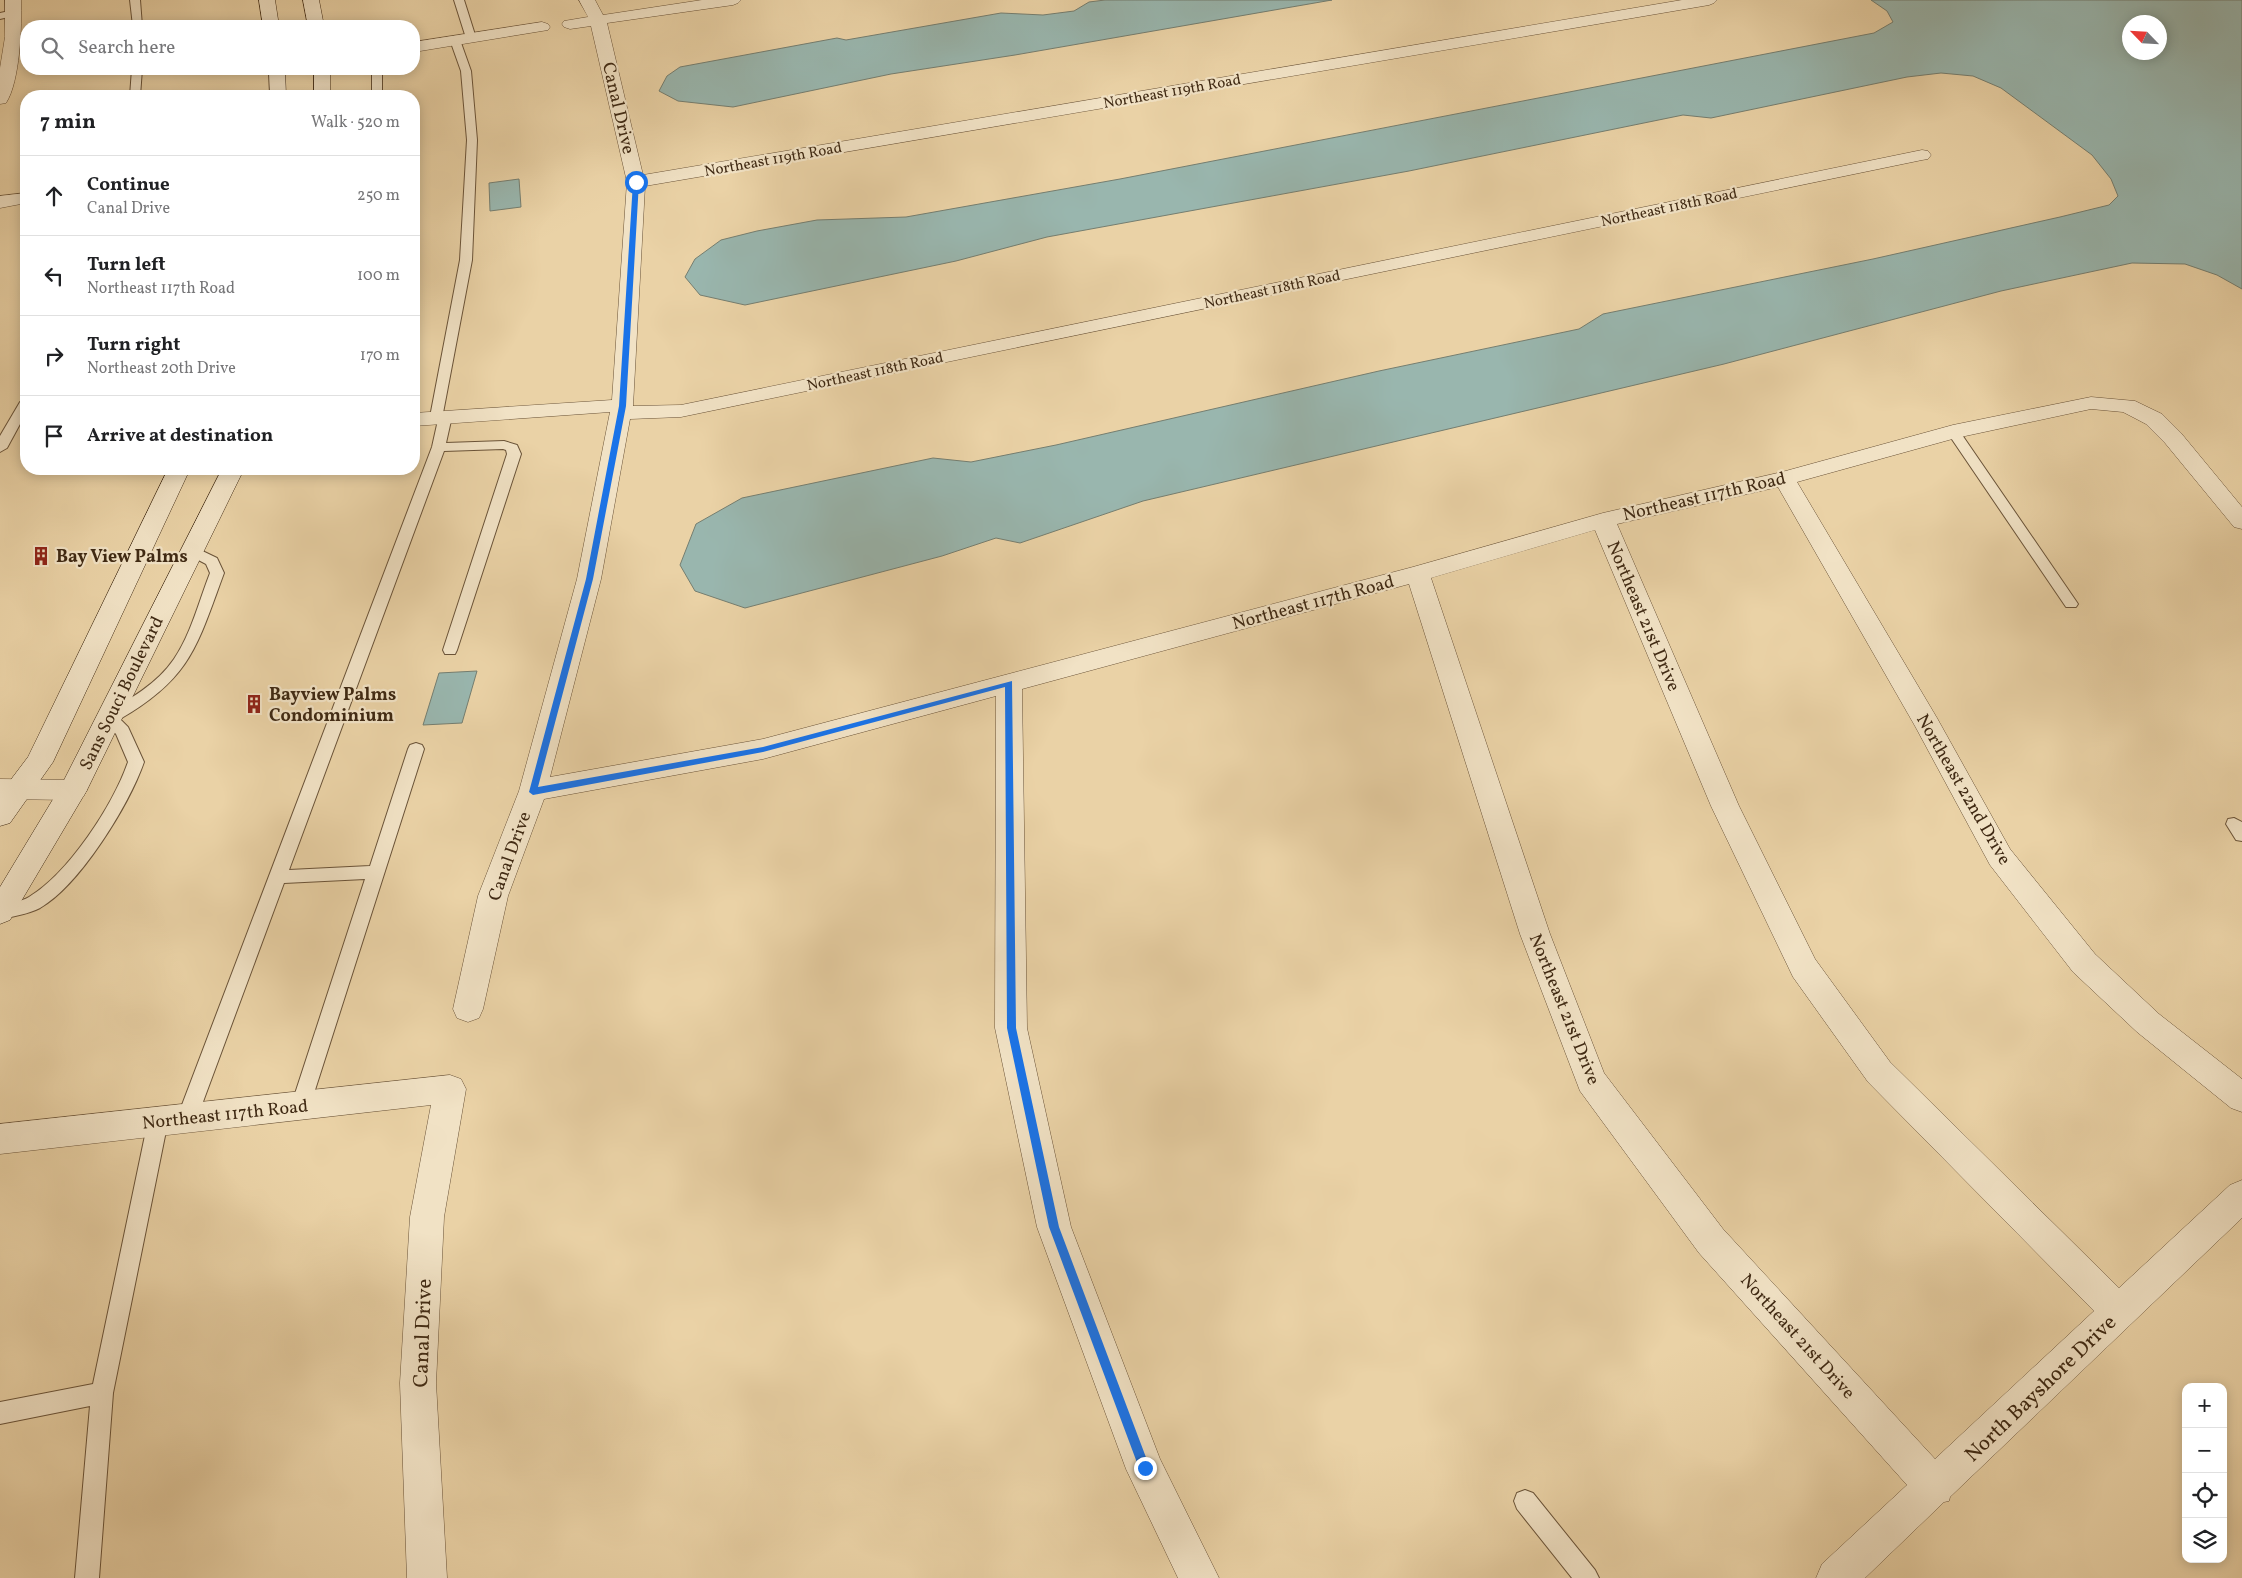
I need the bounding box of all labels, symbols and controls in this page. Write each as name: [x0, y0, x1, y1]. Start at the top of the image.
north arrow: [2122, 15, 2167, 60]
search box: [20, 20, 420, 75]
icon: search: [38, 34, 66, 62]
text: Search here: [78, 35, 175, 61]
street label: Canal Drive: [595, 60, 640, 157]
street label: Northeast 119th Road: [1102, 70, 1243, 115]
text: 7 min: [40, 108, 96, 137]
text: Walk · 520 m: [311, 112, 400, 134]
street label: Northeast 119th Road: [703, 138, 844, 183]
route start: [625, 171, 648, 194]
text: Continue: [87, 172, 170, 198]
icon: ahead: [40, 182, 68, 210]
street label: Northeast 118th Road: [1599, 184, 1740, 233]
text: 250 m: [357, 185, 400, 207]
text: Canal Drive: [87, 198, 170, 220]
text: Turn left: [87, 252, 166, 278]
icon: left: [40, 262, 68, 290]
text: 100 m: [357, 265, 400, 287]
street label: Northeast 118th Road: [1202, 266, 1343, 315]
text: Northeast 117th Road: [87, 278, 235, 300]
text: Turn right: [87, 332, 180, 358]
icon: right: [40, 342, 68, 370]
text: 170 m: [360, 345, 400, 367]
street label: Northeast 118th Road: [805, 348, 946, 397]
text: Northeast 20th Drive: [87, 358, 236, 380]
icon: arrive: [40, 422, 68, 450]
text: Arrive at destination: [87, 423, 273, 449]
street label: Northeast 117th Road: [1620, 467, 1788, 528]
street label: Northeast 21st Drive: [1600, 538, 1686, 696]
building icon: Bay View Palms: [30, 545, 52, 567]
place label: Bay View Palms: [56, 545, 188, 570]
street label: Northeast 117th Road: [1230, 570, 1397, 637]
street label: Sans Souci Boulevard: [74, 612, 171, 775]
place label: Bayview Palms Condominium: [269, 683, 396, 729]
building icon: Bayview Palms Condominium: [243, 693, 265, 715]
street label: Northeast 22nd Drive: [1909, 710, 2016, 870]
street label: Canal Drive: [483, 808, 538, 905]
street label: Northeast 21st Drive: [1522, 930, 1605, 1089]
street label: Northeast 117th Road: [141, 1094, 309, 1137]
street label: Northeast 21st Drive: [1734, 1269, 1860, 1405]
street label: Canal Drive: [407, 1278, 440, 1388]
street label: North Bayshore Drive: [1959, 1309, 2123, 1469]
map controls: [2182, 1383, 2227, 1563]
button: +: [2182, 1383, 2227, 1428]
button: −: [2182, 1428, 2227, 1473]
route end: [1134, 1457, 1157, 1480]
button: locate: [2182, 1473, 2227, 1518]
button: layers: [2182, 1518, 2227, 1563]

